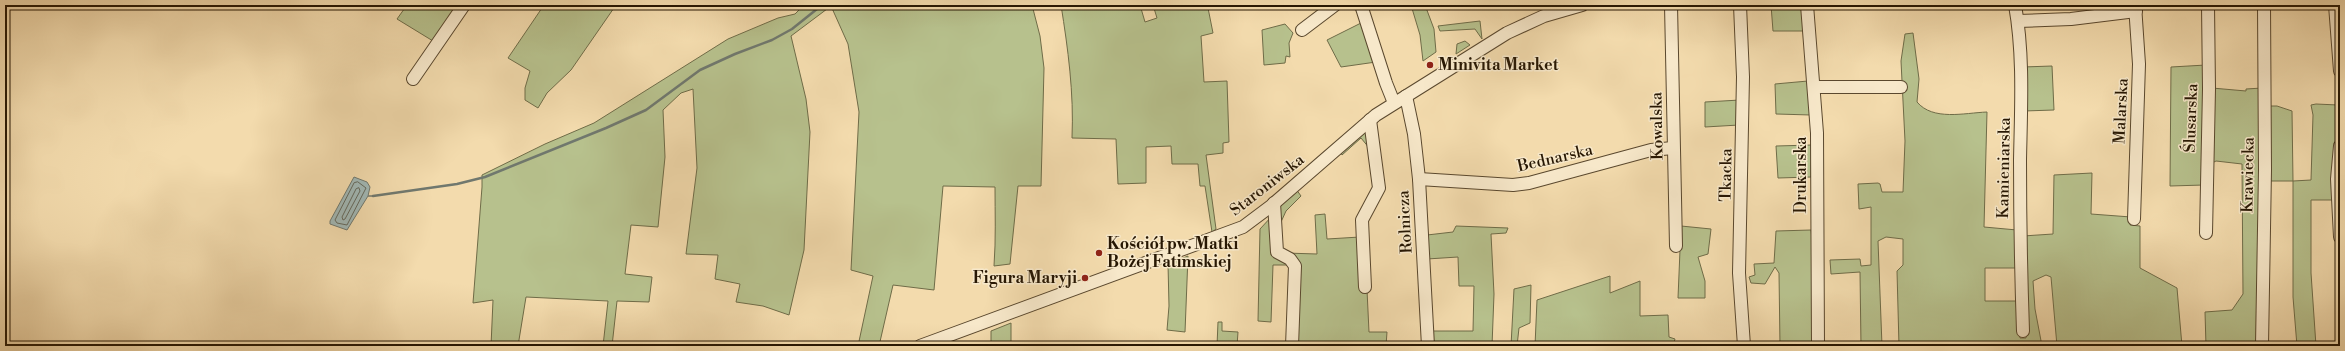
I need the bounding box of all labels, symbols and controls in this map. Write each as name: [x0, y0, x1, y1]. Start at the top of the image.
place label: Minivita Market: [1438, 55, 1559, 75]
marker: Minivita Market: [1425, 60, 1435, 70]
street label: Malarska: [2109, 77, 2133, 144]
street label: Ślusarska: [2178, 82, 2202, 153]
street label: Kowalska: [1646, 91, 1668, 160]
street label: Kamieniarska: [1993, 116, 2015, 219]
street label: Drukarska: [1791, 136, 1811, 213]
street label: Krawiecka: [2237, 136, 2259, 213]
street label: Bednarska: [1514, 139, 1596, 177]
street label: Tkacka: [1716, 147, 1736, 202]
street label: Staroniwska: [1226, 149, 1309, 220]
street label: Rolnicza: [1393, 189, 1417, 254]
place label: Kościół pw. Matki Bożej Fatimskiej: [1107, 234, 1238, 272]
marker: Kościół pw. Matki Bożej Fatimskiej: [1094, 248, 1104, 258]
place label: Figura Maryji: [973, 268, 1077, 288]
marker: Figura Maryji: [1080, 273, 1090, 283]

